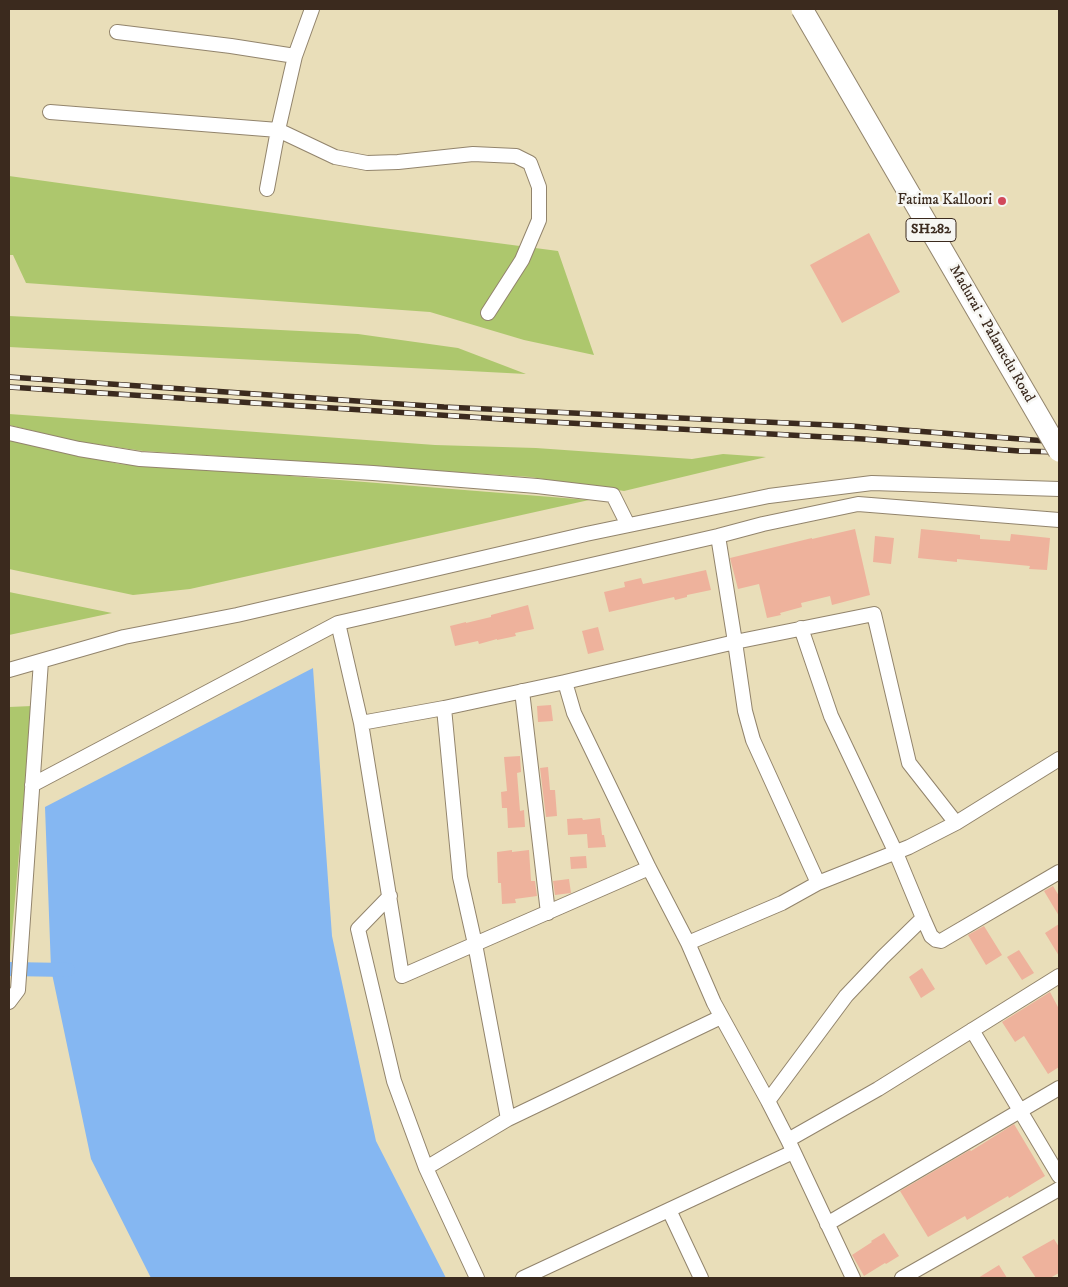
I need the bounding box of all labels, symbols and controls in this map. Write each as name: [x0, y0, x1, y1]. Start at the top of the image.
place label: Fatima Kalloori: [897, 192, 992, 210]
marker: Fatima Kalloori: [996, 195, 1008, 207]
road number: SH282: [906, 218, 956, 242]
street label: Madurai - Palamedu Road: [944, 262, 1038, 406]

